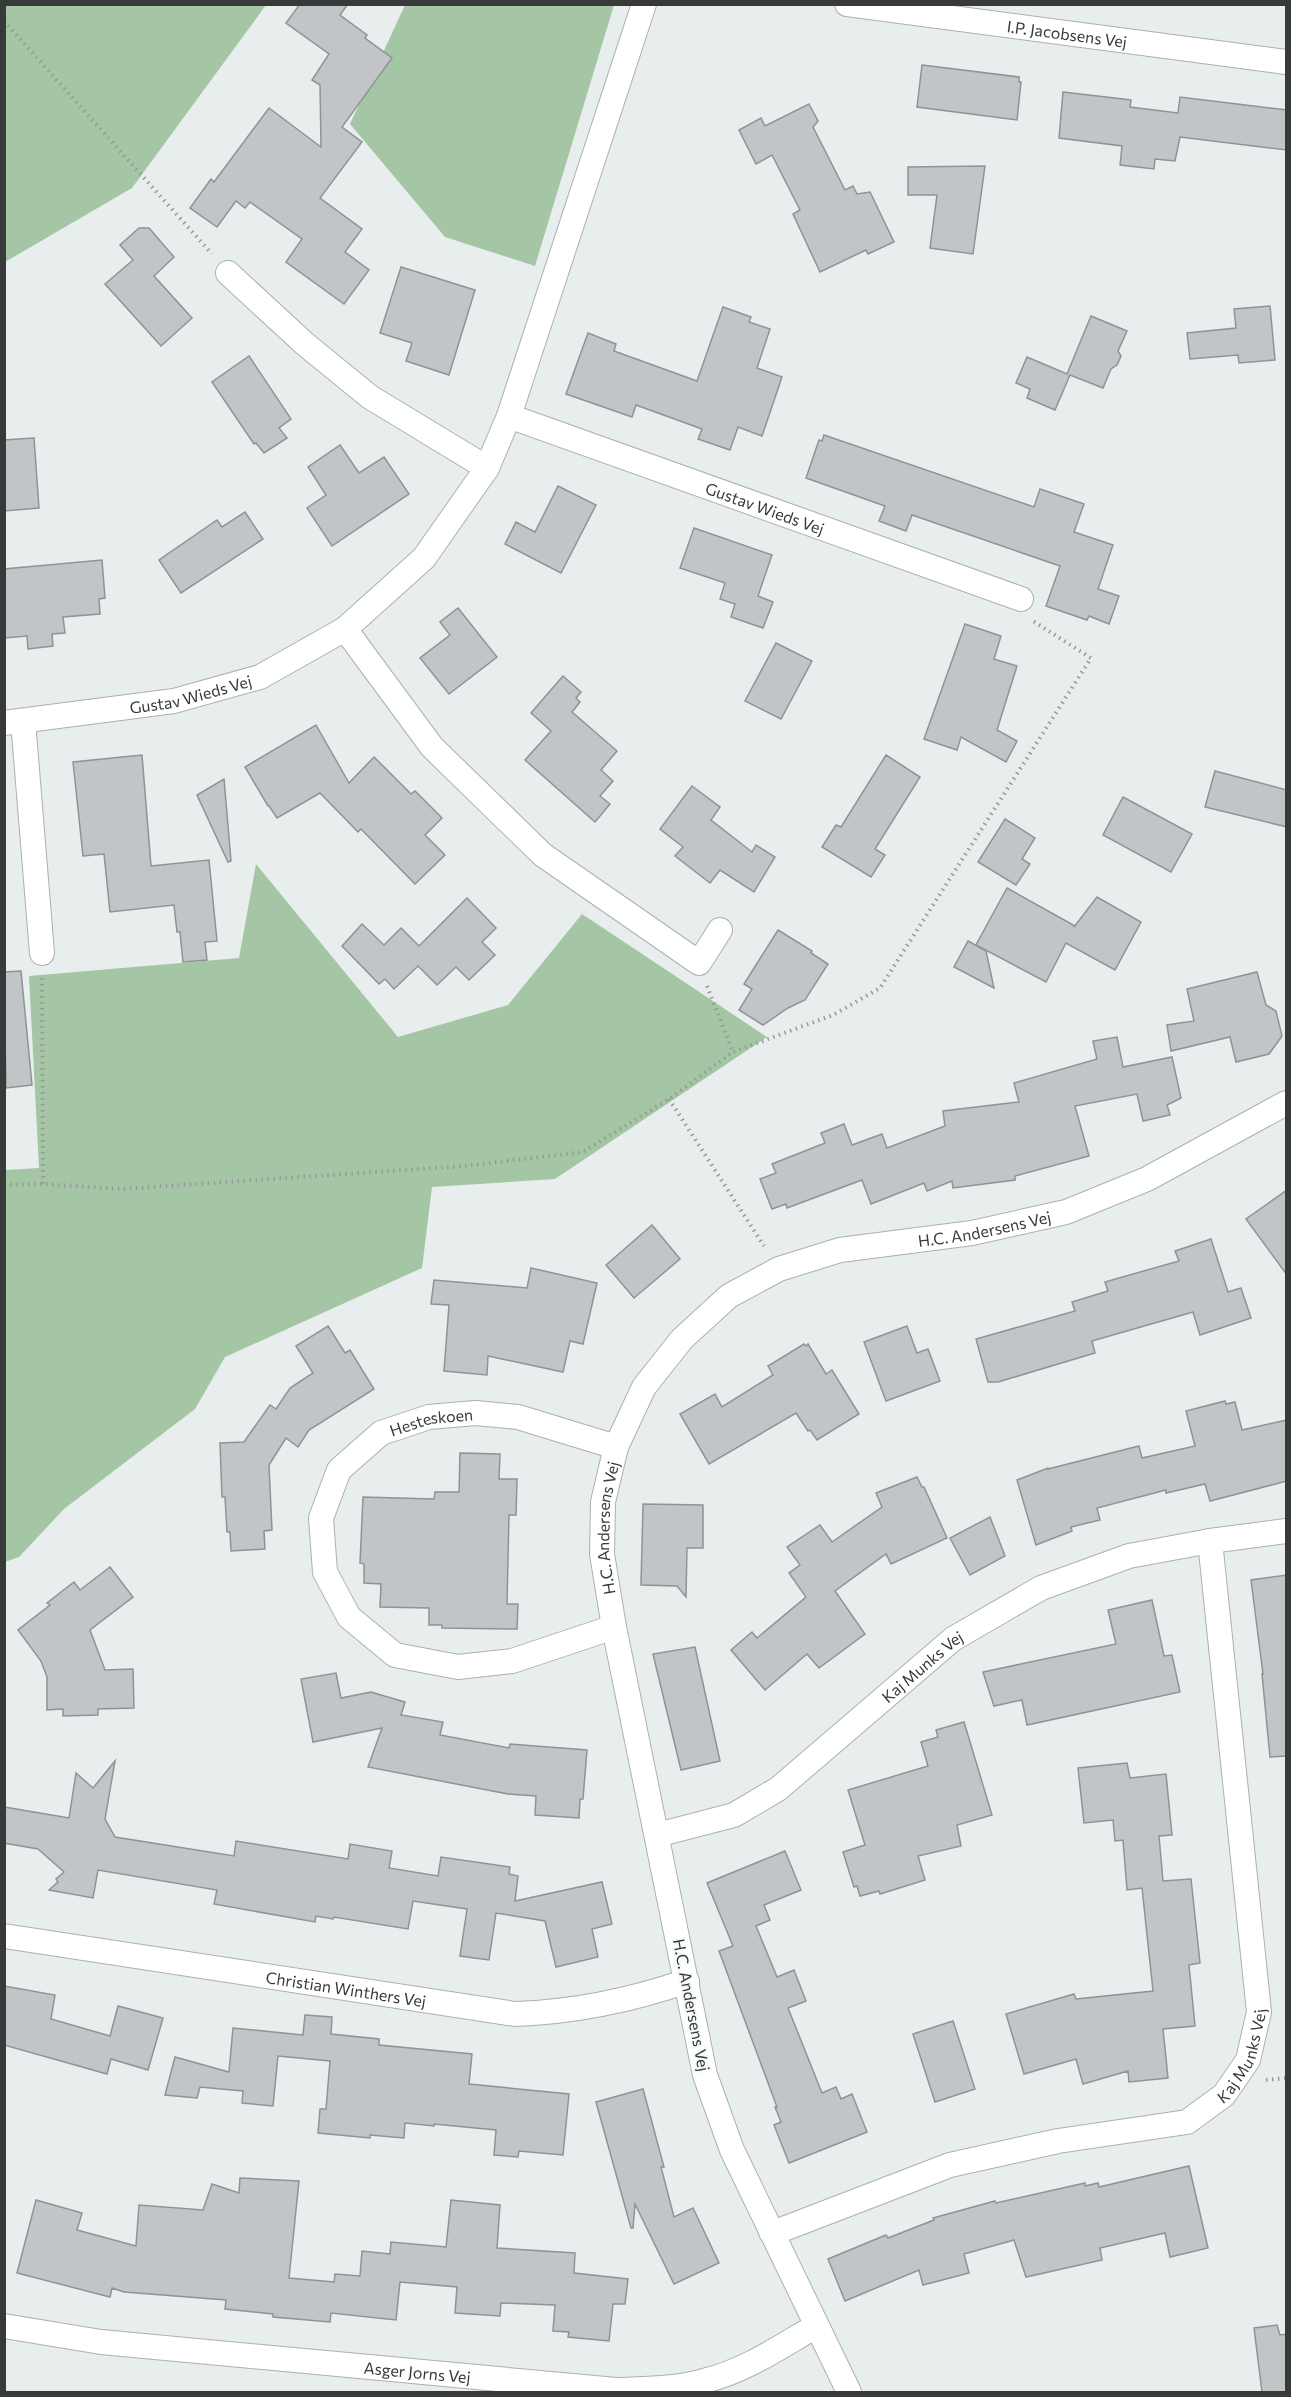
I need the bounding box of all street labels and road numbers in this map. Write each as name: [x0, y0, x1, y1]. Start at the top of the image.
street label: I.P. Jacobsens Vej: [1006, 16, 1128, 50]
street label: Gustav Wieds Vej: [703, 478, 827, 538]
street label: Gustav Wieds Vej: [128, 670, 254, 716]
street label: H.C. Andersens Vej: [917, 1206, 1052, 1249]
street label: Hesteskoen: [387, 1404, 474, 1439]
street label: H.C. Andersens Vej: [592, 1459, 622, 1596]
street label: Kaj Munks Vej: [877, 1626, 966, 1706]
street label: H.C. Andersens Vej: [670, 1937, 714, 2073]
street label: Christian Winthers Vej: [265, 1967, 428, 2010]
street label: Kaj Munks Vej: [1213, 2008, 1269, 2107]
street label: Asger Jorns Vej: [363, 2357, 472, 2386]

